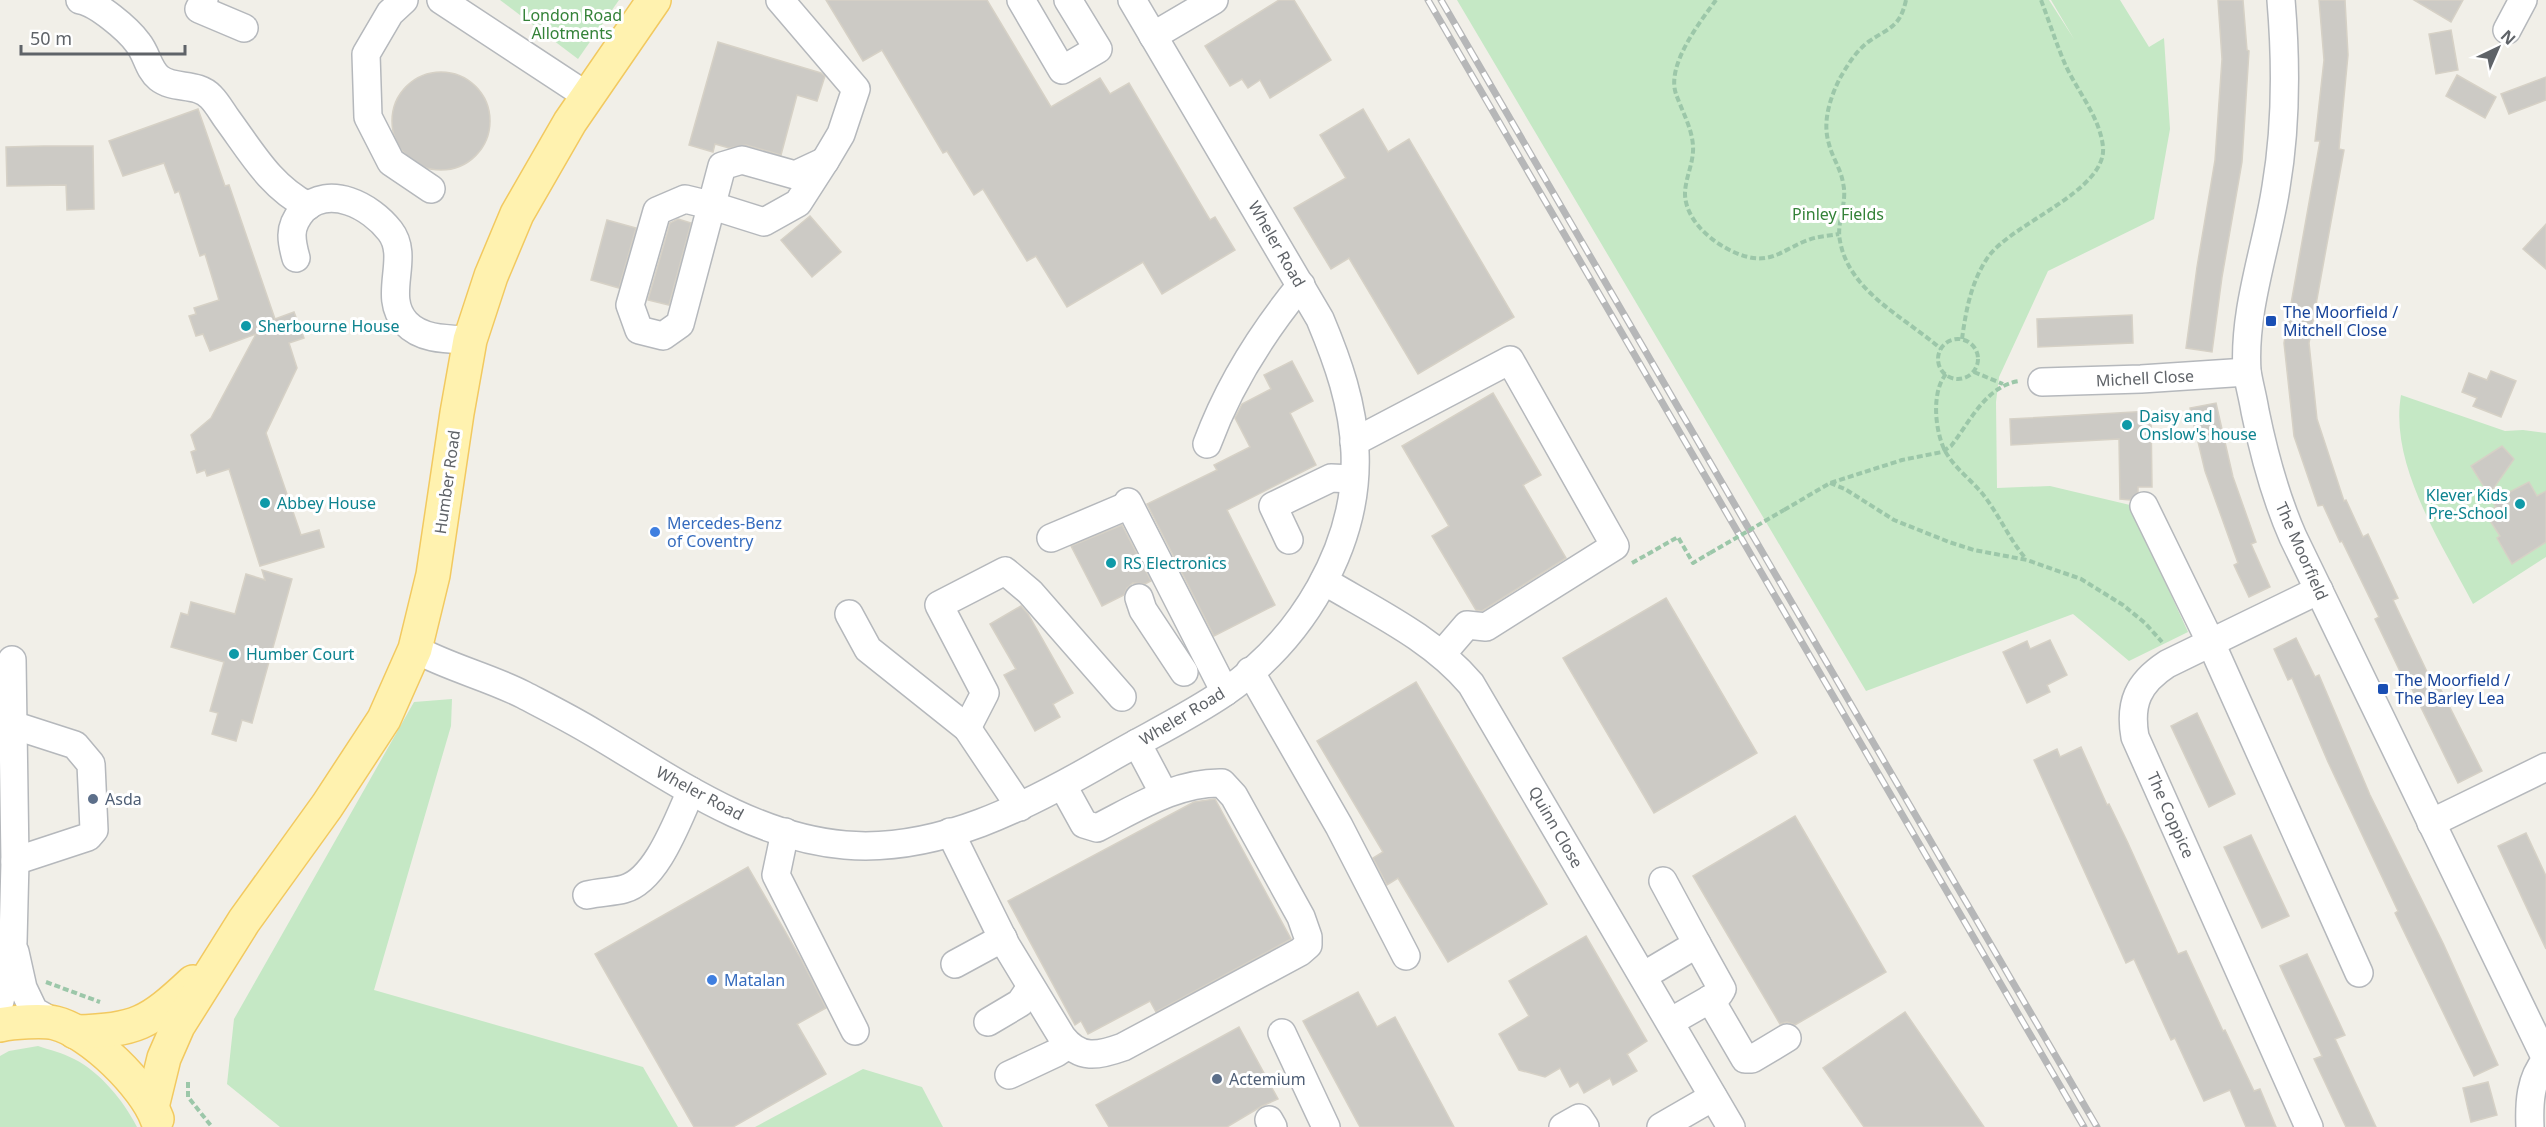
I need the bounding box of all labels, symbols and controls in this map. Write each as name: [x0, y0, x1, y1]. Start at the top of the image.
park label: London Road Allotments: [522, 4, 622, 44]
scale bar: [21, 18, 184, 56]
north arrow: [2468, 18, 2528, 78]
text: N: [2496, 25, 2521, 50]
text: 50 m: [30, 26, 72, 50]
street label: Wheler Road: [1243, 197, 1311, 291]
park label: Pinley Fields: [1792, 203, 1884, 225]
place label: The Moorfield / Mitchell Close: [2283, 301, 2398, 341]
marker: The Moorfield / Mitchell Close: [2264, 314, 2278, 328]
place label: Sherbourne House: [258, 315, 400, 337]
marker: Sherbourne House: [239, 319, 253, 333]
street label: Michell Close: [2095, 364, 2195, 392]
place label: Daisy and Onslow's house: [2139, 405, 2257, 445]
marker: Daisy and Onslow's house: [2120, 418, 2134, 432]
street label: Humber Road: [429, 429, 465, 535]
place label: Klever Kids Pre-School: [2426, 484, 2508, 524]
place label: Abbey House: [277, 492, 376, 514]
marker: Abbey House: [258, 496, 272, 510]
marker: Klever Kids Pre-School: [2513, 497, 2527, 511]
street label: The Moorfield: [2271, 499, 2333, 603]
place label: Mercedes-Benz of Coventry: [667, 512, 782, 552]
marker: Mercedes-Benz of Coventry: [648, 525, 662, 539]
place label: RS Electronics: [1123, 552, 1227, 574]
marker: RS Electronics: [1104, 556, 1118, 570]
place label: Humber Court: [246, 643, 355, 665]
marker: Humber Court: [227, 647, 241, 661]
place label: The Moorfield / The Barley Lea: [2395, 669, 2510, 709]
street label: Wheler Road: [1135, 682, 1229, 750]
marker: The Moorfield / The Barley Lea: [2376, 682, 2390, 696]
street label: Wheler Road: [652, 761, 748, 825]
street label: The Coppice: [2142, 768, 2200, 862]
street label: Quinn Close: [1524, 782, 1588, 872]
place label: Asda: [105, 788, 142, 810]
marker: Asda: [86, 792, 100, 806]
place label: Matalan: [724, 969, 785, 991]
marker: Matalan: [705, 973, 719, 987]
place label: Actemium: [1229, 1068, 1306, 1090]
marker: Actemium: [1210, 1072, 1224, 1086]

